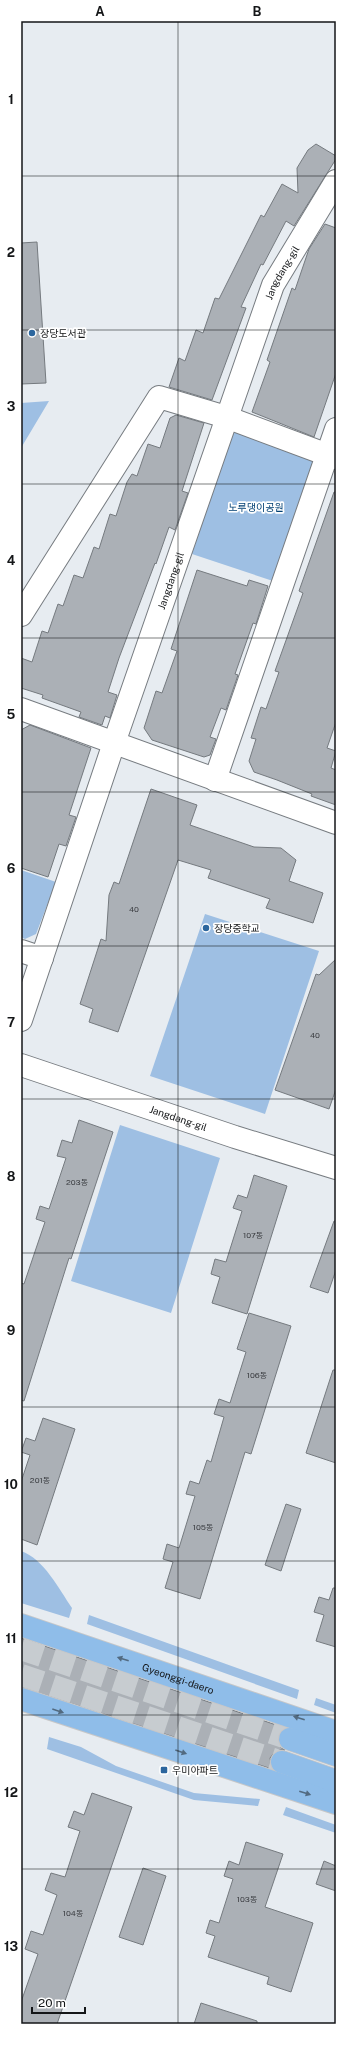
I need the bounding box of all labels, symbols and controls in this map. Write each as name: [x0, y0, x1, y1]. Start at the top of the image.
text: A: [95, 4, 105, 19]
text: B: [253, 4, 262, 19]
text: 1: [8, 92, 14, 107]
street label: Jangdang-gil: [262, 243, 301, 301]
text: 2: [7, 245, 15, 260]
place label: 장당도서관: [40, 327, 87, 339]
marker: 장당도서관: [27, 328, 37, 338]
text: 3: [7, 399, 16, 414]
park label: 노루댕이공원: [228, 501, 284, 513]
street label: Jangdang-gil: [155, 550, 186, 611]
text: 4: [7, 553, 16, 568]
text: 5: [7, 707, 16, 722]
text: 6: [7, 861, 16, 876]
house number: 40: [129, 904, 139, 914]
place label: 장당중학교: [214, 922, 260, 934]
marker: 장당중학교: [201, 923, 211, 933]
text: 7: [7, 1015, 15, 1030]
house number: 40: [310, 1030, 320, 1040]
street label: Jangdang-gil: [148, 1103, 209, 1133]
text: 8: [7, 1169, 16, 1184]
house number: 203동: [66, 1177, 88, 1187]
house number: 107동: [243, 1230, 263, 1240]
text: 9: [7, 1323, 15, 1338]
house number: 106동: [247, 1370, 267, 1380]
house number: 201동: [30, 1475, 50, 1485]
text: 10: [4, 1477, 18, 1492]
house number: 105동: [193, 1522, 213, 1532]
text: 11: [5, 1631, 17, 1646]
one-way arrow: [117, 1656, 129, 1662]
street label: Gyeonggi-daero: [141, 1661, 216, 1696]
one-way arrow: [52, 1708, 64, 1714]
one-way arrow: [293, 1715, 305, 1721]
one-way arrow: [176, 1750, 188, 1756]
place label: 우미아파트: [172, 1764, 218, 1776]
marker: 우미아파트: [159, 1765, 169, 1775]
text: 12: [4, 1785, 18, 1800]
one-way arrow: [299, 1790, 311, 1796]
house number: 103동: [237, 1894, 257, 1904]
house number: 104동: [63, 1908, 83, 1918]
text: 13: [4, 1939, 18, 1954]
scale bar: [32, 1989, 85, 2015]
text: 20 m: [38, 1996, 66, 2010]

